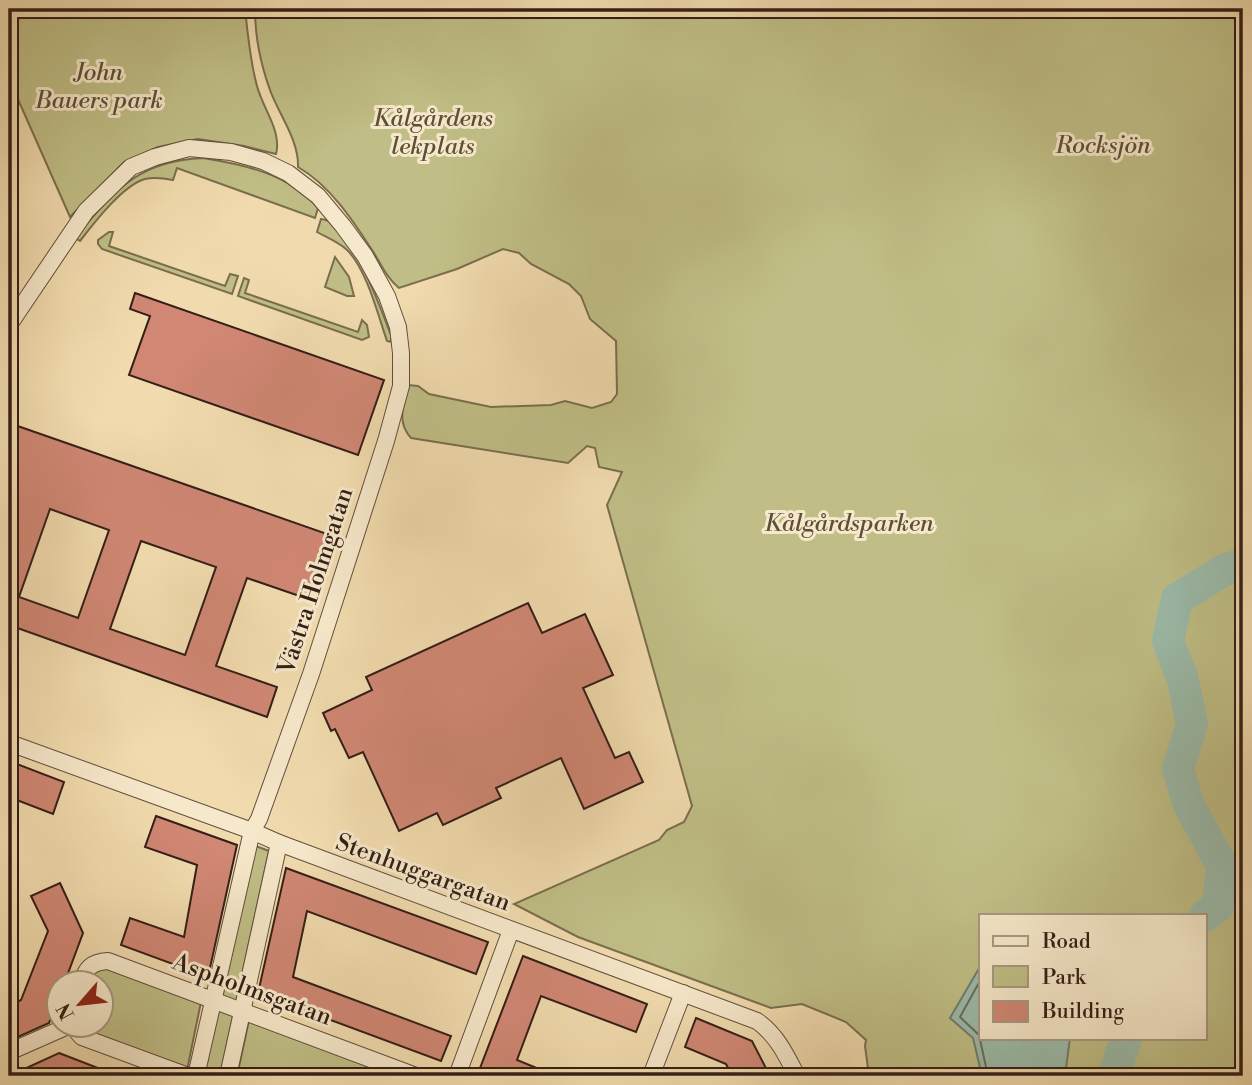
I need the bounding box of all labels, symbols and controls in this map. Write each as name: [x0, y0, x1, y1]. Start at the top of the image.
park label: John Bauers park: [34, 58, 163, 116]
park label: Kålgårdens lekplats: [373, 104, 493, 162]
park label: Rocksjön: [1054, 131, 1151, 161]
street label: Västra Holmgatan: [271, 484, 360, 679]
park label: Kålgårdsparken: [764, 509, 934, 539]
street label: Stenhuggargatan: [332, 828, 514, 918]
legend: [979, 914, 1206, 1040]
text: Road: [1042, 929, 1091, 955]
street label: Aspholmsgatan: [167, 947, 336, 1033]
text: Park: [1042, 965, 1087, 991]
north arrow: [46, 970, 116, 1040]
text: N: [52, 999, 80, 1024]
text: Building: [1041, 999, 1124, 1025]

